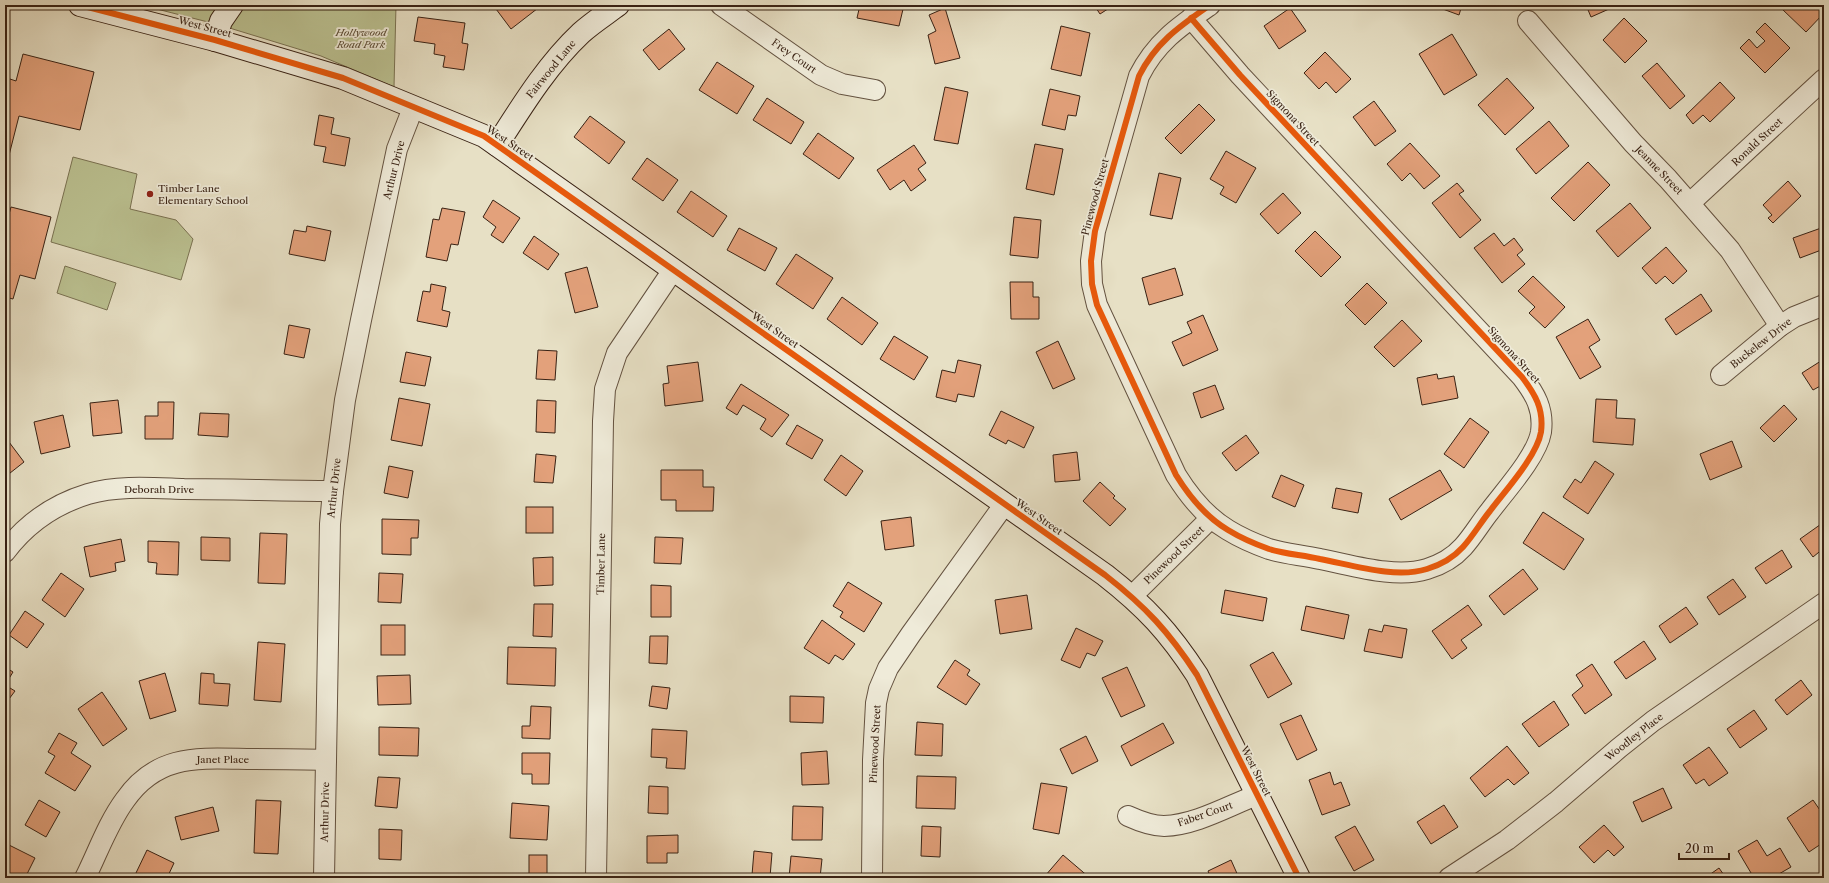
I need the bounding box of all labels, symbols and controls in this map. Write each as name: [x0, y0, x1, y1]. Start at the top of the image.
street label: West Street: [176, 13, 233, 40]
park label: Hollywood Road Park: [335, 26, 388, 51]
street label: Frey Court: [769, 36, 819, 76]
street label: Fairwood Lane: [523, 37, 579, 101]
street label: Sigmona Street: [1264, 87, 1323, 149]
street label: Ronald Street: [1729, 115, 1786, 169]
street label: West Street: [483, 122, 537, 164]
street label: Arthur Drive: [380, 139, 408, 202]
street label: Jeanne Street: [1631, 141, 1686, 198]
street label: Pinewood Street: [1079, 157, 1112, 237]
place label: Timber Lane Elementary School: [158, 182, 248, 207]
marker: Timber Lane Elementary School: [145, 189, 155, 199]
street label: West Street: [748, 308, 801, 351]
street label: Buckelew Drive: [1728, 315, 1795, 371]
street label: Sigmona Street: [1485, 324, 1543, 387]
street label: Arthur Drive: [324, 457, 344, 520]
street label: Deborah Drive: [124, 483, 195, 496]
street label: West Street: [1012, 495, 1065, 538]
street label: Pinewood Street: [1141, 523, 1207, 587]
street label: Timber Lane: [594, 533, 608, 595]
street label: Pinewood Street: [866, 704, 884, 784]
street label: Woodley Place: [1601, 710, 1666, 764]
street label: West Street: [1237, 743, 1274, 799]
street label: Janet Place: [195, 753, 250, 766]
street label: Arthur Drive: [318, 781, 332, 843]
street label: Faber Court: [1176, 798, 1235, 830]
scale bar: [1679, 835, 1729, 861]
text: 20 m: [1685, 841, 1714, 856]

